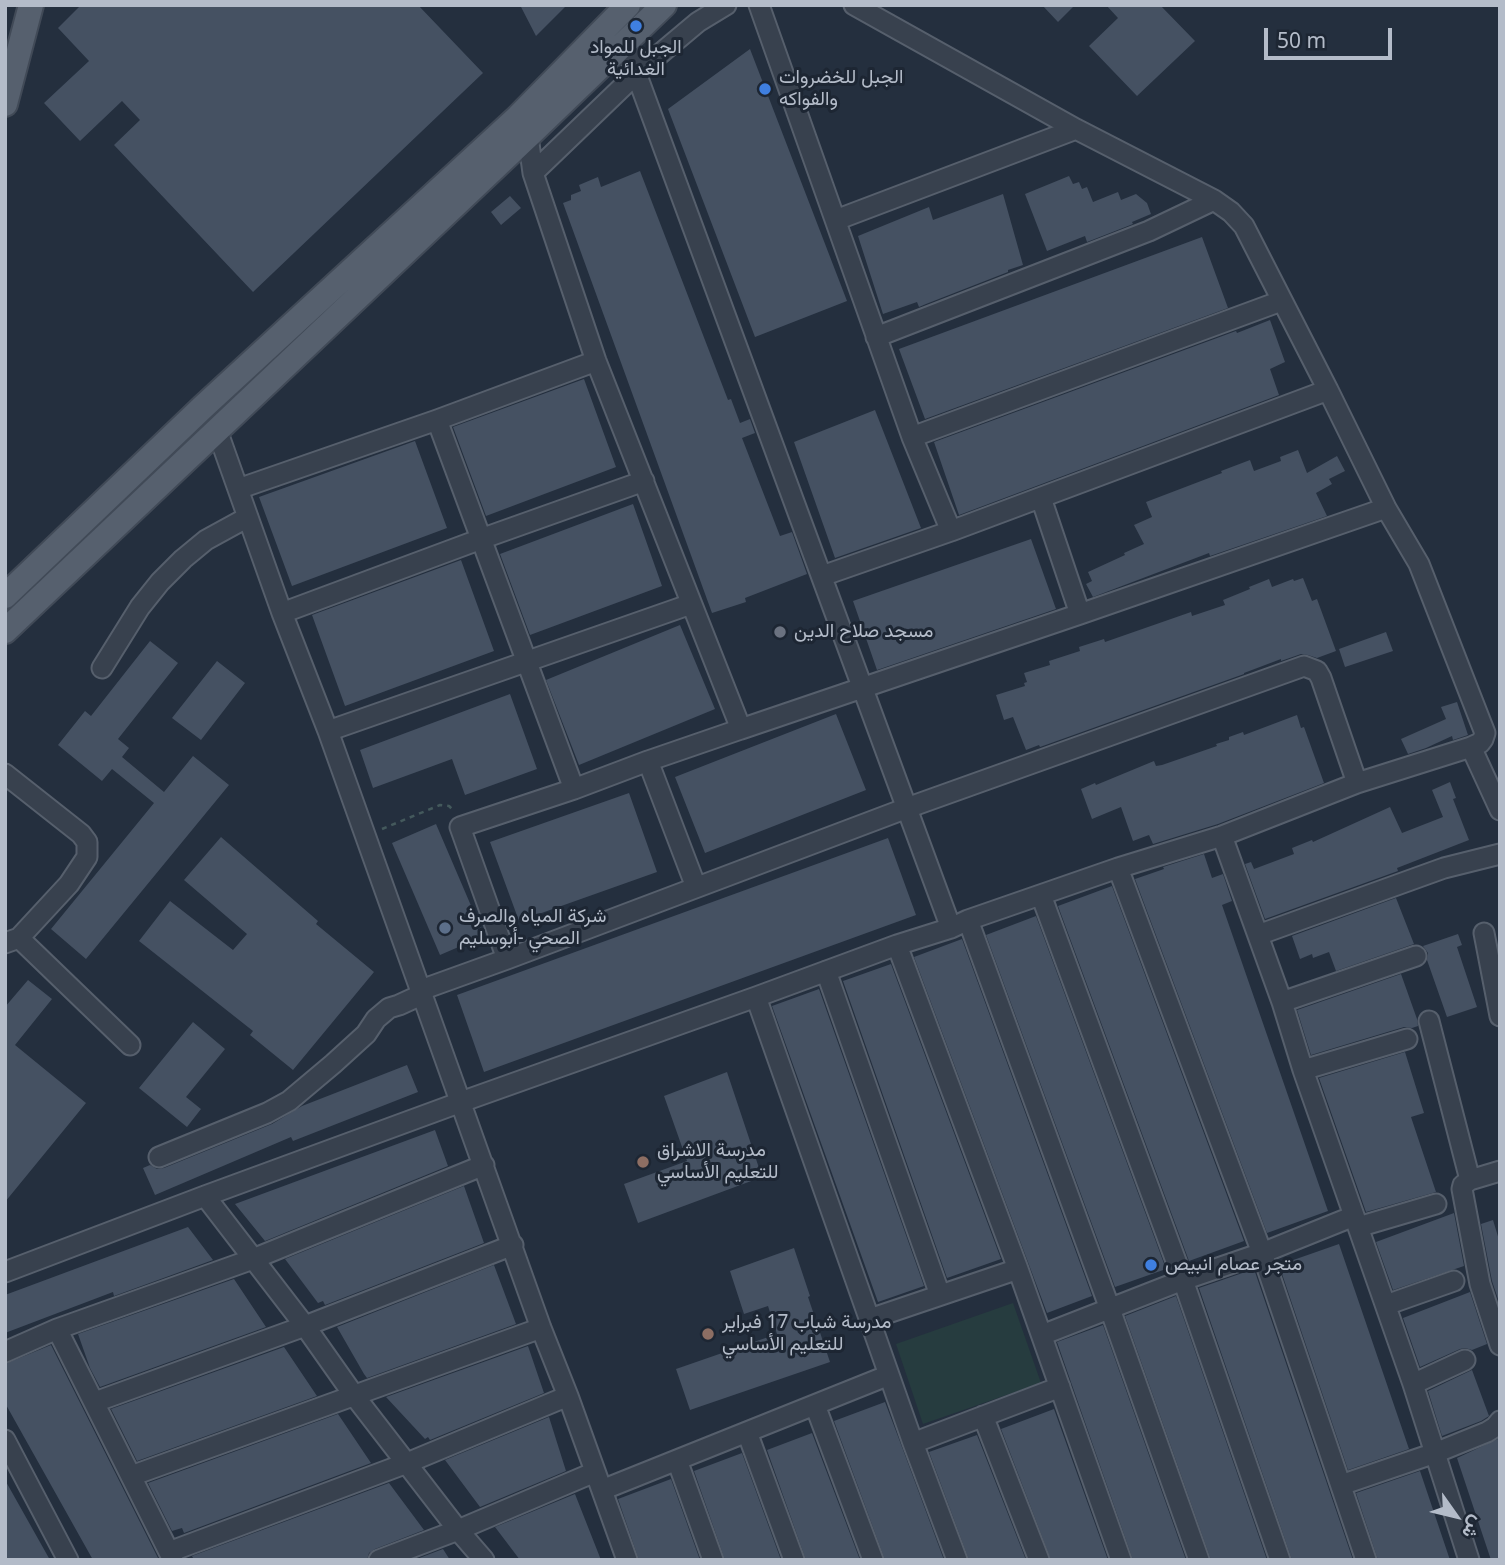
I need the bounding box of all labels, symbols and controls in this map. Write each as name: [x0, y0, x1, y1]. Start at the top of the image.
scale bar: [1267, 14, 1395, 58]
marker: الجبل للمواد الغدائية: [628, 18, 644, 34]
text: 50 m: [1277, 26, 1326, 54]
place label: الجبل للمواد الغدائية: [590, 37, 682, 81]
place label: الجبل للخضروات والفواكه: [779, 67, 903, 111]
marker: الجبل للخضروات والفواكه: [757, 81, 773, 97]
place label: مسجد صلاح الدين: [794, 621, 933, 643]
marker: مسجد صلاح الدين: [772, 624, 788, 640]
place label: شركة المياه والصرف الصحي -أبوسليم: [459, 906, 606, 950]
marker: شركة المياه والصرف الصحي -أبوسليم: [437, 920, 453, 936]
place label: مدرسة الاشراق للتعليم الأساسي: [657, 1140, 779, 1184]
marker: مدرسة الاشراق للتعليم الأساسي: [635, 1154, 651, 1170]
place label: متجر عصام انبيص: [1165, 1254, 1302, 1276]
marker: متجر عصام انبيص: [1143, 1257, 1159, 1273]
place label: مدرسة شباب 17 فبراير للتعليم الأساسي: [722, 1312, 891, 1356]
marker: مدرسة شباب 17 فبراير للتعليم الأساسي: [700, 1326, 716, 1342]
north arrow: [1421, 1481, 1491, 1551]
text: ش: [1456, 1511, 1491, 1544]

